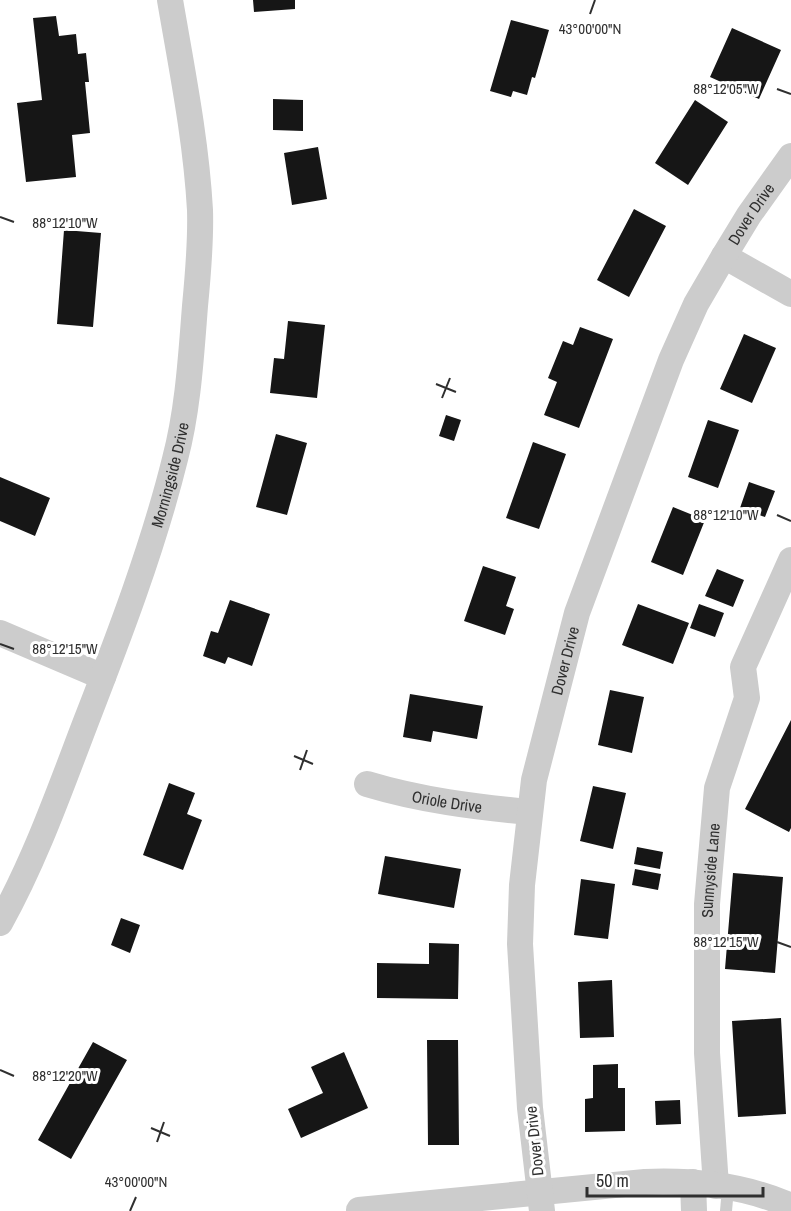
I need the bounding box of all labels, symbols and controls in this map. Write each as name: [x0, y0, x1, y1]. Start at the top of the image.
text: 43°00'00"N: [559, 18, 621, 39]
text: 88°12'05"W: [693, 78, 759, 99]
street label: Dover Drive: [722, 178, 779, 249]
text: 88°12'10"W: [32, 212, 98, 233]
street label: Morningside Drive: [145, 421, 194, 530]
text: 88°12'10"W: [693, 504, 759, 525]
street label: Dover Drive: [545, 624, 584, 697]
text: 88°12'15"W: [32, 638, 98, 659]
street label: Oriole Drive: [410, 785, 483, 818]
street label: Sunnyside Lane: [696, 822, 725, 918]
text: 88°12'15"W: [693, 931, 759, 952]
text: 88°12'20"W: [32, 1065, 98, 1086]
street label: Dover Drive: [519, 1105, 549, 1177]
scale bar: [587, 1160, 762, 1198]
text: 50 m: [596, 1168, 629, 1193]
text: 43°00'00"N: [105, 1171, 167, 1192]

